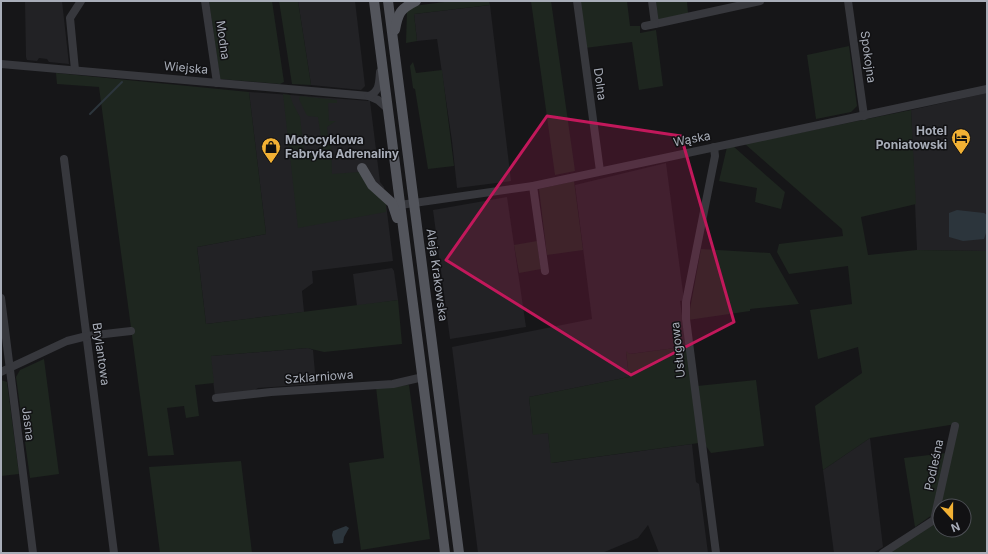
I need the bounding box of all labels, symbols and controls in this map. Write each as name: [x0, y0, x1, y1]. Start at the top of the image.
street label: Modna: [213, 19, 234, 60]
street label: Spokojna: [857, 30, 880, 84]
street label: Wiejska: [163, 58, 209, 77]
street label: Dolna: [591, 67, 610, 101]
place label: Hotel Poniatowski: [876, 123, 947, 152]
hotel icon: Hotel Poniatowski: [950, 127, 972, 155]
street label: Wąska: [672, 128, 712, 149]
place label: Motocyklowa Fabryka Adrenaliny: [285, 132, 400, 161]
shop icon: Motocyklowa Fabryka Adrenaliny: [260, 136, 282, 164]
street label: Aleja Krakowska: [424, 228, 451, 322]
street label: Brylantowa: [90, 321, 113, 386]
street label: Usługowa: [667, 321, 688, 379]
street label: Szklarniowa: [284, 367, 354, 386]
street label: Jasna: [19, 406, 38, 442]
street label: Podleśna: [921, 438, 946, 492]
north arrow: [932, 498, 972, 538]
text: N: [949, 519, 962, 535]

